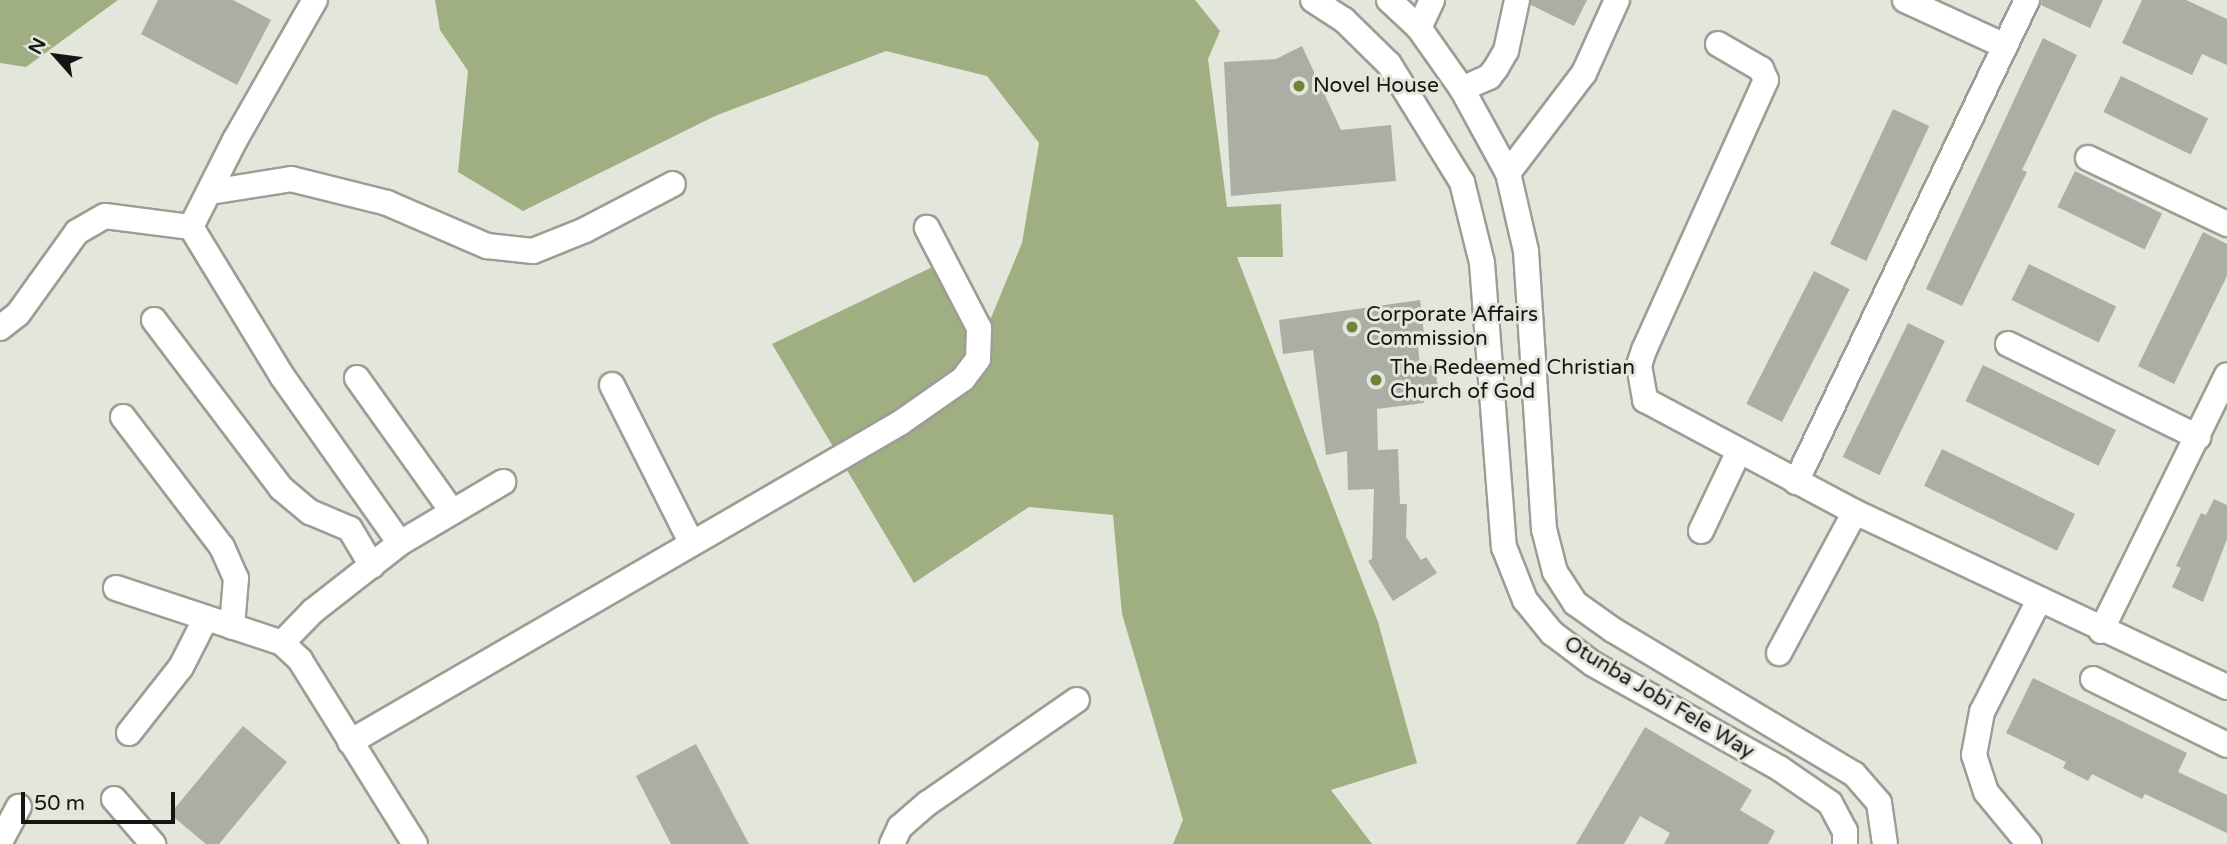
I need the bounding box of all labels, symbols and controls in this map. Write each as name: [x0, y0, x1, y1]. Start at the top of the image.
north arrow: [21, 21, 91, 91]
text: N: [24, 34, 51, 58]
place label: Novel House: [1313, 73, 1439, 99]
marker: Novel House: [1291, 78, 1307, 94]
place label: Corporate Affairs Commission: [1366, 302, 1538, 352]
marker: Corporate Affairs Commission: [1344, 319, 1360, 335]
place label: The Redeemed Christian Church of God: [1390, 355, 1635, 405]
marker: The Redeemed Christian Church of God: [1368, 372, 1384, 388]
street label: Otunba Jobi Fele Way: [1559, 631, 1759, 765]
scale bar: [24, 778, 178, 822]
text: 50 m: [34, 791, 85, 816]

